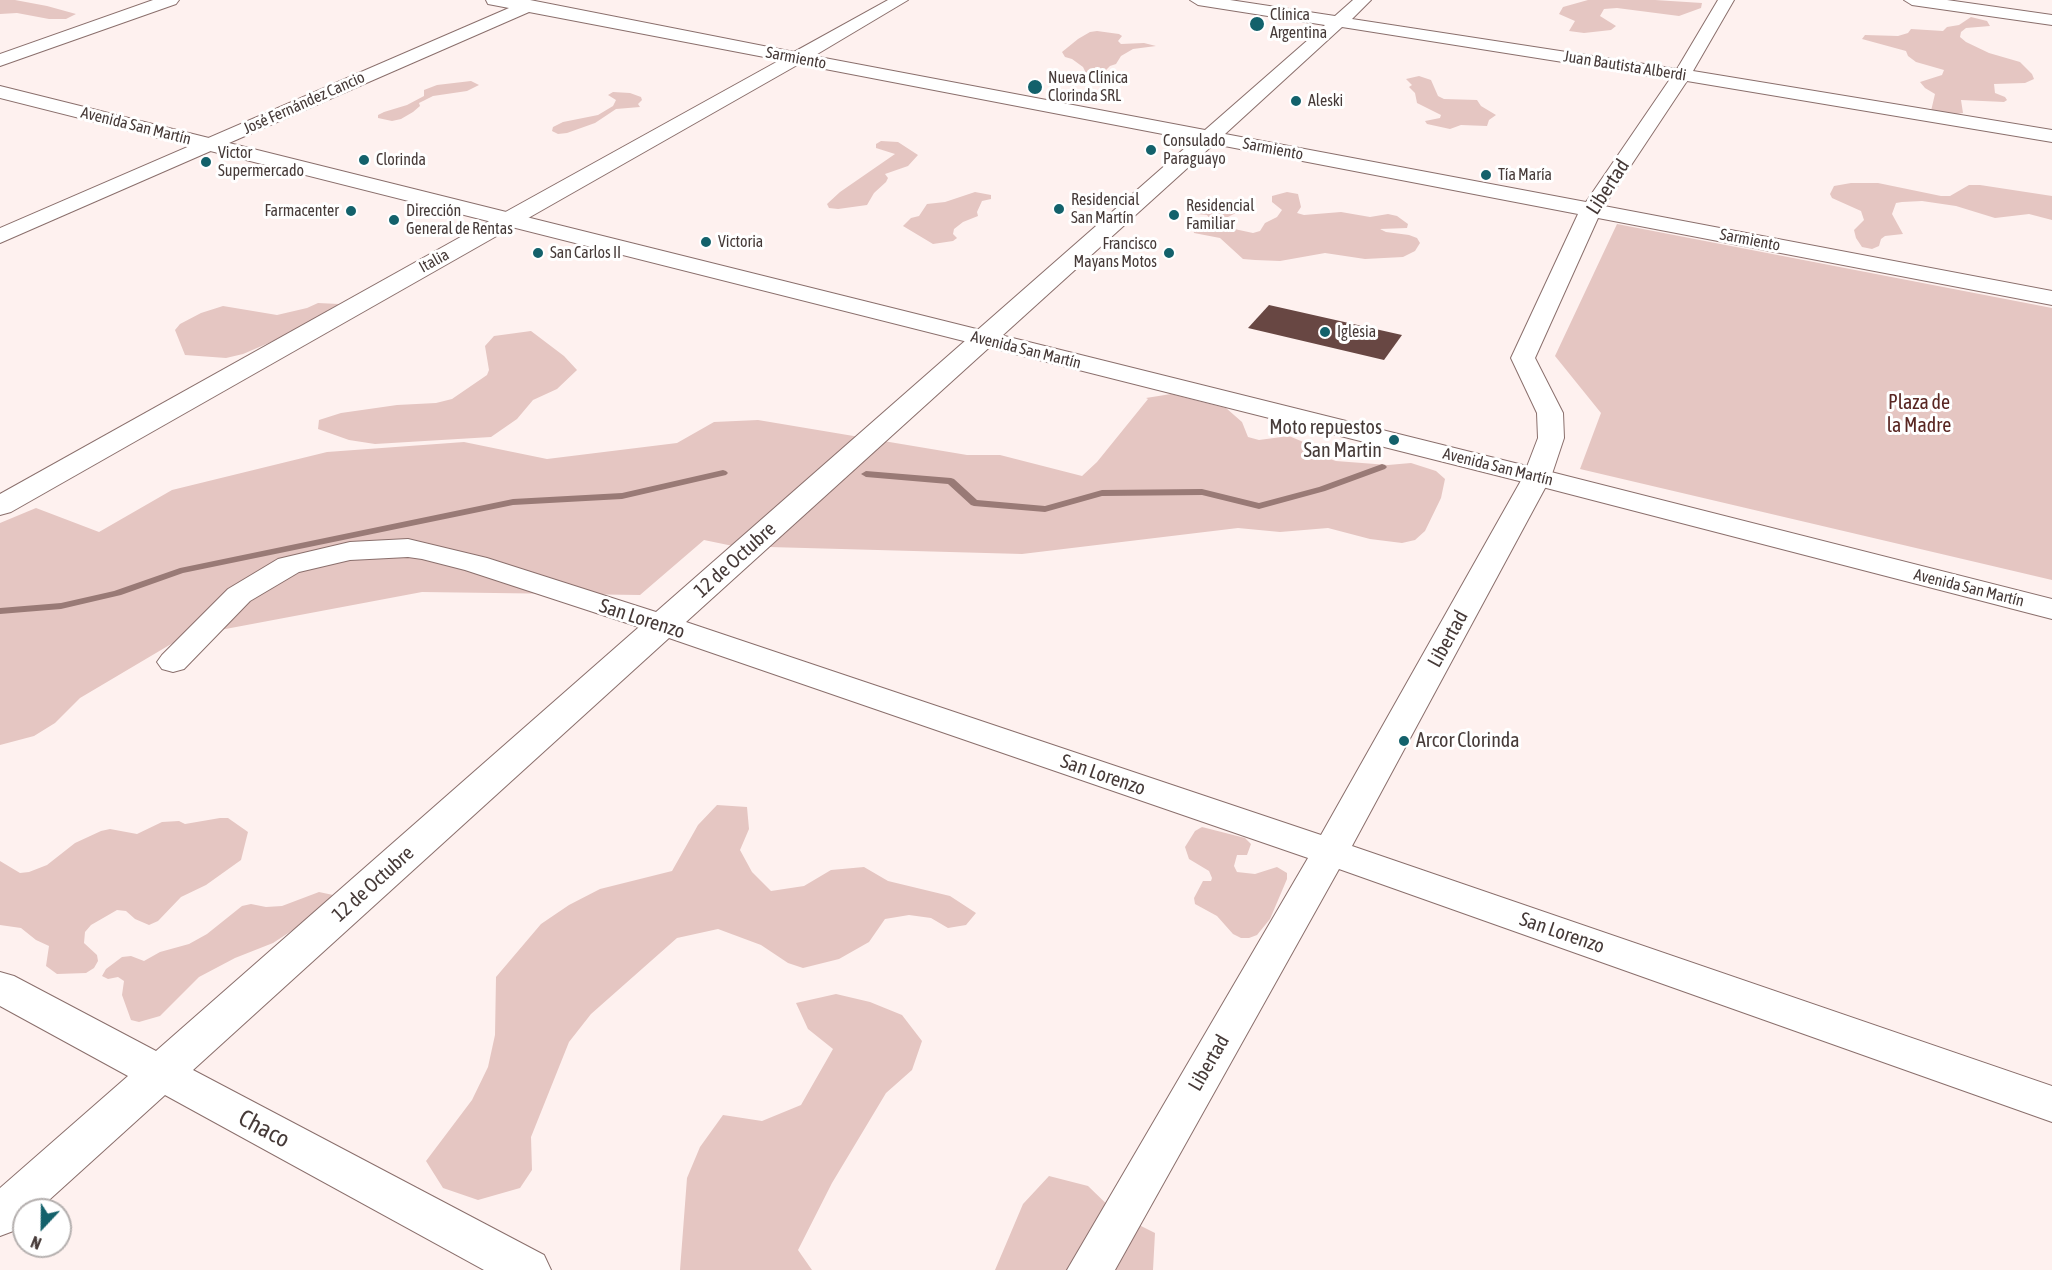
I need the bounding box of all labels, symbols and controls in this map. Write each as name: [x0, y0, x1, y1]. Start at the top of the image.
place label: Clínica Argentina: [1270, 5, 1327, 43]
marker: Clínica Argentina: [1248, 15, 1266, 33]
street label: Sarmiento: [764, 43, 828, 73]
street label: Juan Bautista Alberdi: [1562, 47, 1688, 85]
street label: José Fernández Cancio: [240, 68, 368, 138]
place label: Nueva Clínica Clorinda SRL: [1048, 68, 1128, 106]
marker: Nueva Clínica Clorinda SRL: [1026, 78, 1044, 96]
place label: Aleski: [1308, 91, 1343, 111]
marker: Aleski: [1289, 94, 1303, 108]
street label: Avenida San Martín: [79, 103, 193, 149]
place label: Consulado Paraguayo: [1163, 131, 1226, 169]
street label: Sarmiento: [1241, 134, 1305, 164]
place label: Victor Supermercado: [218, 143, 304, 181]
marker: Consulado Paraguayo: [1144, 143, 1158, 157]
place label: Clorinda: [376, 150, 426, 170]
marker: Clorinda: [357, 153, 371, 167]
marker: Victor Supermercado: [199, 155, 213, 169]
street label: Libertad: [1581, 155, 1635, 219]
place label: Tía María: [1498, 165, 1552, 185]
marker: Tía María: [1479, 168, 1493, 182]
place label: Residencial San Martín: [1071, 190, 1139, 228]
place label: Residencial Familiar: [1186, 196, 1254, 234]
place label: Farmacenter: [264, 201, 339, 221]
place label: Dirección General de Rentas: [406, 201, 513, 239]
marker: Residencial San Martín: [1052, 202, 1066, 216]
marker: Farmacenter: [344, 204, 358, 218]
marker: Residencial Familiar: [1167, 208, 1181, 222]
marker: Dirección General de Rentas: [387, 213, 401, 227]
street label: Sarmiento: [1718, 225, 1782, 255]
place label: Victoria: [718, 232, 763, 252]
place label: Francisco Mayans Motos: [1074, 234, 1157, 272]
marker: Victoria: [699, 235, 713, 249]
place label: San Carlos II: [550, 243, 621, 263]
street label: Italia: [416, 245, 452, 277]
marker: San Carlos II: [531, 246, 545, 260]
marker: Francisco Mayans Motos: [1162, 246, 1176, 260]
place label: Iglesia: [1337, 322, 1376, 342]
marker: Iglesia: [1318, 325, 1332, 339]
street label: Avenida San Martín: [969, 327, 1083, 373]
park label: Plaza de la Madre: [1887, 391, 1951, 438]
place label: Moto repuestos San Martin: [1269, 416, 1382, 463]
marker: Moto repuestos San Martin: [1387, 433, 1401, 447]
street label: Avenida San Martín: [1441, 444, 1555, 490]
street label: 12 de Octubre: [689, 517, 781, 603]
street label: Avenida San Martín: [1912, 565, 2026, 611]
street label: San Lorenzo: [596, 594, 688, 644]
street label: Libertad: [1423, 606, 1473, 672]
place label: Arcor Clorinda: [1416, 729, 1520, 753]
marker: Arcor Clorinda: [1397, 734, 1411, 748]
street label: San Lorenzo: [1057, 749, 1149, 801]
street label: 12 de Octubre: [327, 841, 419, 927]
street label: San Lorenzo: [1516, 907, 1608, 959]
street label: Libertad: [1183, 1031, 1235, 1095]
street label: Chaco: [234, 1104, 294, 1154]
north arrow: [12, 1198, 72, 1258]
text: N: [28, 1233, 44, 1253]

